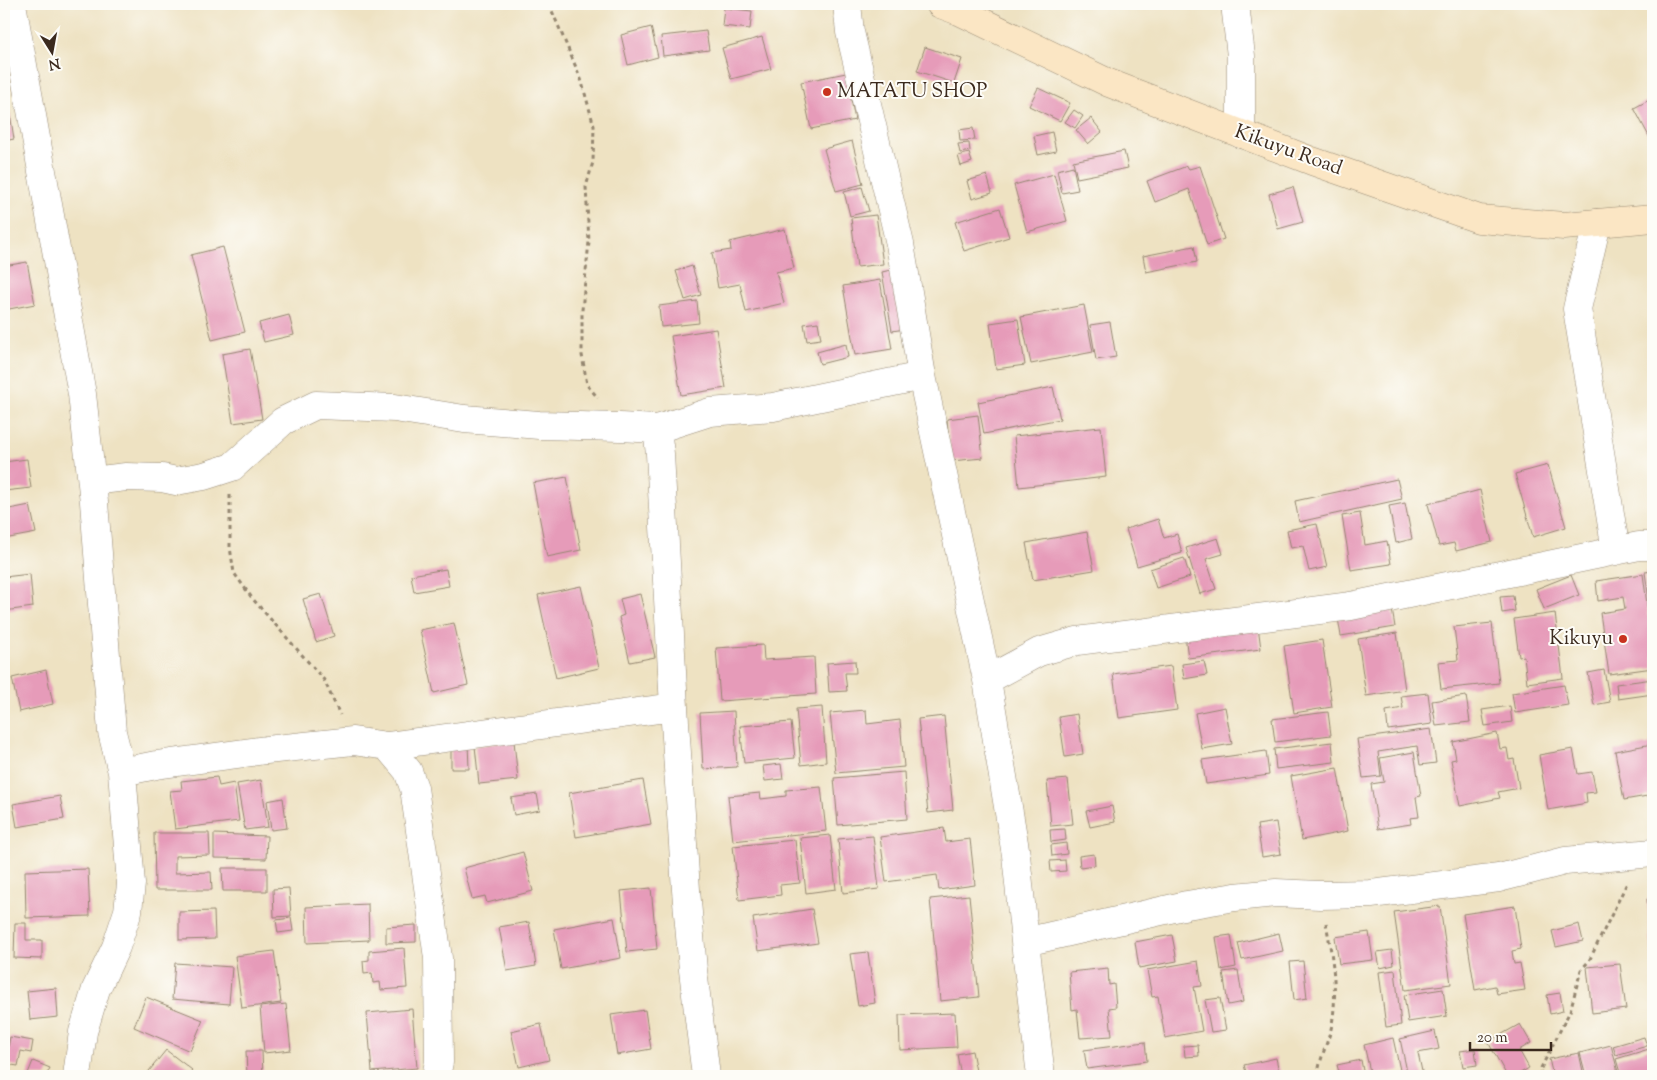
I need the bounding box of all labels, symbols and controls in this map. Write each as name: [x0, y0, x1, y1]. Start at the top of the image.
north arrow: [28, 28, 78, 78]
text: N: [47, 52, 61, 74]
place label: MATATU SHOP: [837, 78, 987, 107]
marker: MATATU SHOP: [821, 86, 833, 98]
street label: Kikuyu Road: [1230, 118, 1346, 184]
place label: Kikuyu: [1549, 625, 1613, 654]
marker: Kikuyu: [1617, 633, 1629, 645]
scale bar: [1470, 1020, 1551, 1052]
text: 20 m: [1477, 1028, 1508, 1049]

